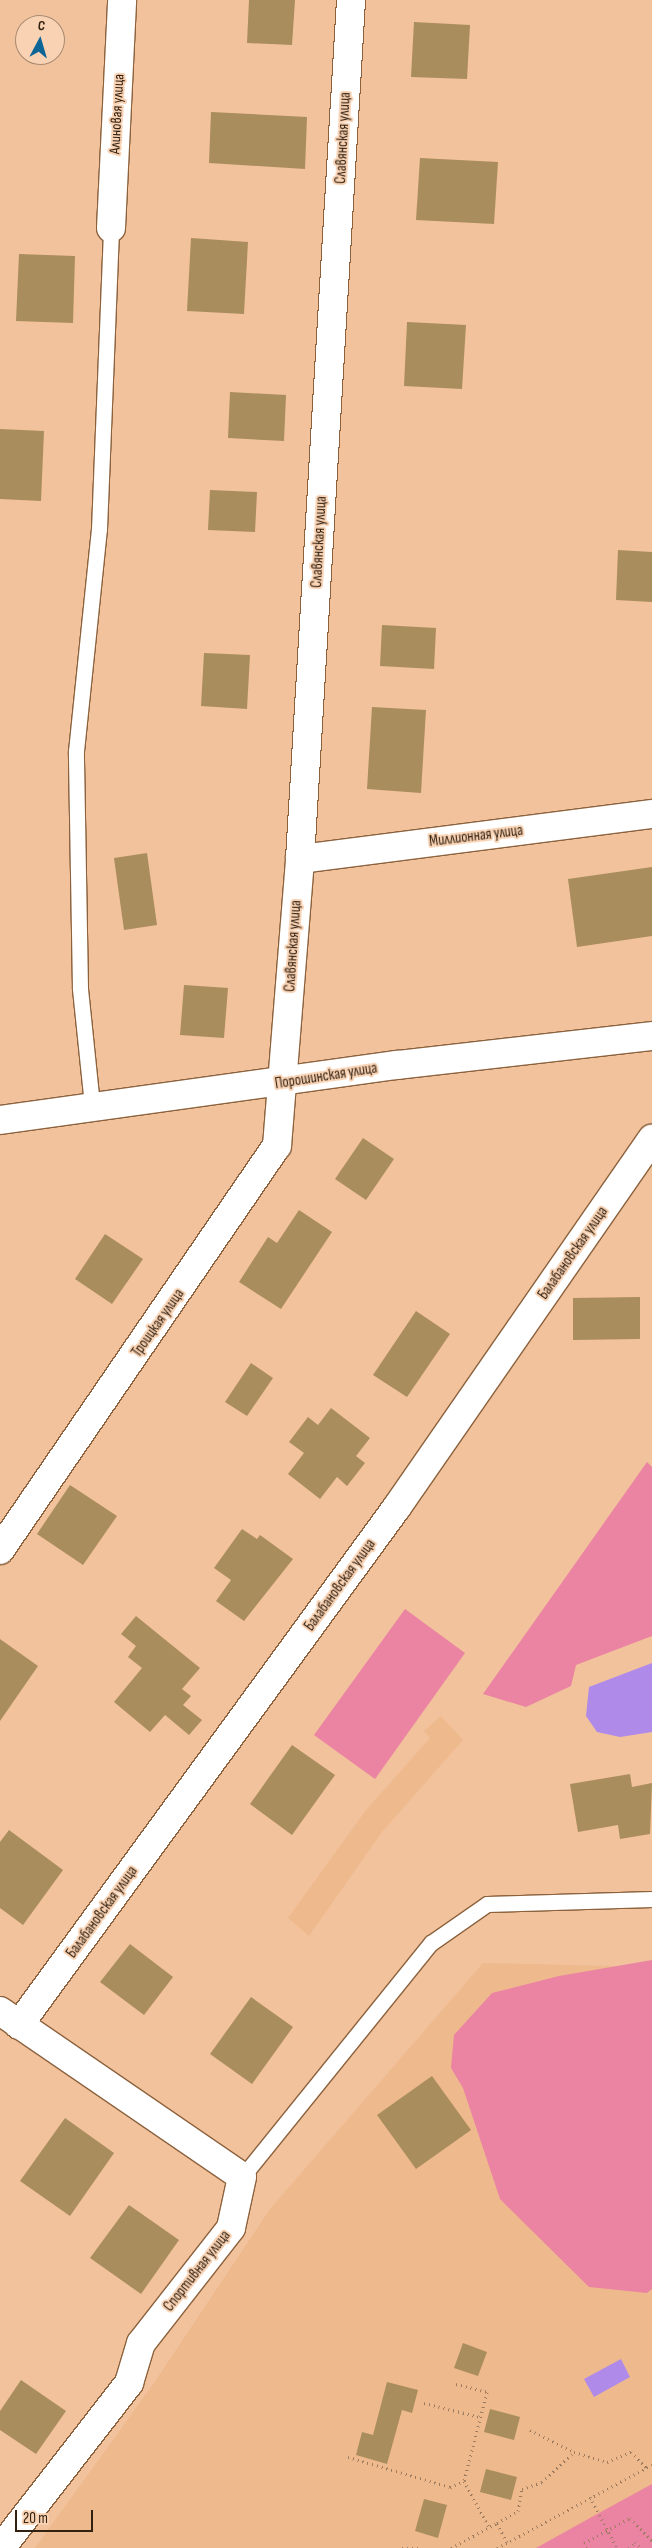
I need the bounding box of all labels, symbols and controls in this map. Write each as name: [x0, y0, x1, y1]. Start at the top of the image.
north arrow: [15, 15, 65, 65]
text: С: [37, 17, 46, 34]
street label: Алиновая улица: [106, 74, 128, 154]
street label: Славянская улица: [332, 92, 354, 184]
street label: Славянская улица: [308, 496, 330, 588]
street label: Миллионная улица: [428, 821, 524, 851]
street label: Славянская улица: [281, 900, 305, 992]
street label: Порошинская улица: [274, 1059, 378, 1093]
street label: Балабановская улица: [534, 1203, 612, 1303]
street label: Троицкая улица: [128, 1286, 188, 1360]
street label: Балабановская улица: [301, 1536, 379, 1634]
street label: Балабановская улица: [63, 1863, 141, 1961]
street label: Спортивная улица: [160, 2227, 234, 2315]
scale bar: [18, 2500, 95, 2532]
text: 20 m: [23, 2509, 48, 2528]

